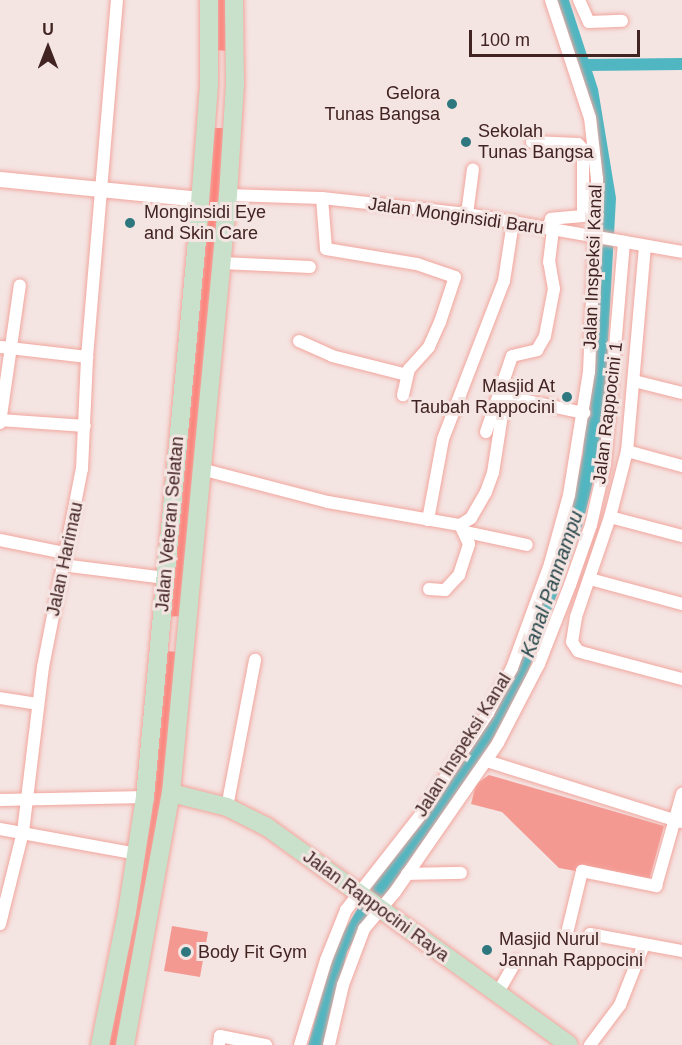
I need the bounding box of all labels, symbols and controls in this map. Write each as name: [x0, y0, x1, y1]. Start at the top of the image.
north arrow: [18, 18, 78, 78]
scale bar: [472, 18, 643, 56]
text: U: [42, 21, 54, 38]
text: 100 m: [480, 30, 530, 50]
place label: Gelora Tunas Bangsa: [325, 83, 440, 125]
marker: Gelora Tunas Bangsa: [445, 97, 459, 111]
place label: Sekolah Tunas Bangsa: [478, 121, 593, 164]
marker: Sekolah Tunas Bangsa: [459, 135, 473, 149]
street label: Jalan Inspeksi Kanal: [579, 184, 607, 350]
street label: Jalan Monginsidi Baru: [367, 193, 545, 239]
place label: Monginsidi Eye and Skin Care: [144, 202, 266, 244]
marker: Monginsidi Eye and Skin Care: [121, 214, 139, 232]
street label: Jalan Rappocini 1: [589, 341, 627, 485]
place label: Masjid At Taubah Rappocini: [411, 376, 555, 418]
marker: Masjid At Taubah Rappocini: [560, 390, 574, 404]
street label: Jalan Veteran Selatan: [152, 435, 188, 613]
street label: Jalan Harimau: [42, 500, 88, 618]
water label: Kanal Pannampu: [516, 508, 588, 660]
street label: Jalan Inspeksi Kanal: [410, 669, 516, 821]
street label: Jalan Rappocini Raya: [299, 846, 453, 966]
place label: Masjid Nurul Jannah Rappocini: [499, 929, 643, 972]
place label: Body Fit Gym: [198, 941, 307, 963]
marker: Masjid Nurul Jannah Rappocini: [480, 943, 494, 957]
marker: Body Fit Gym: [179, 945, 193, 959]

